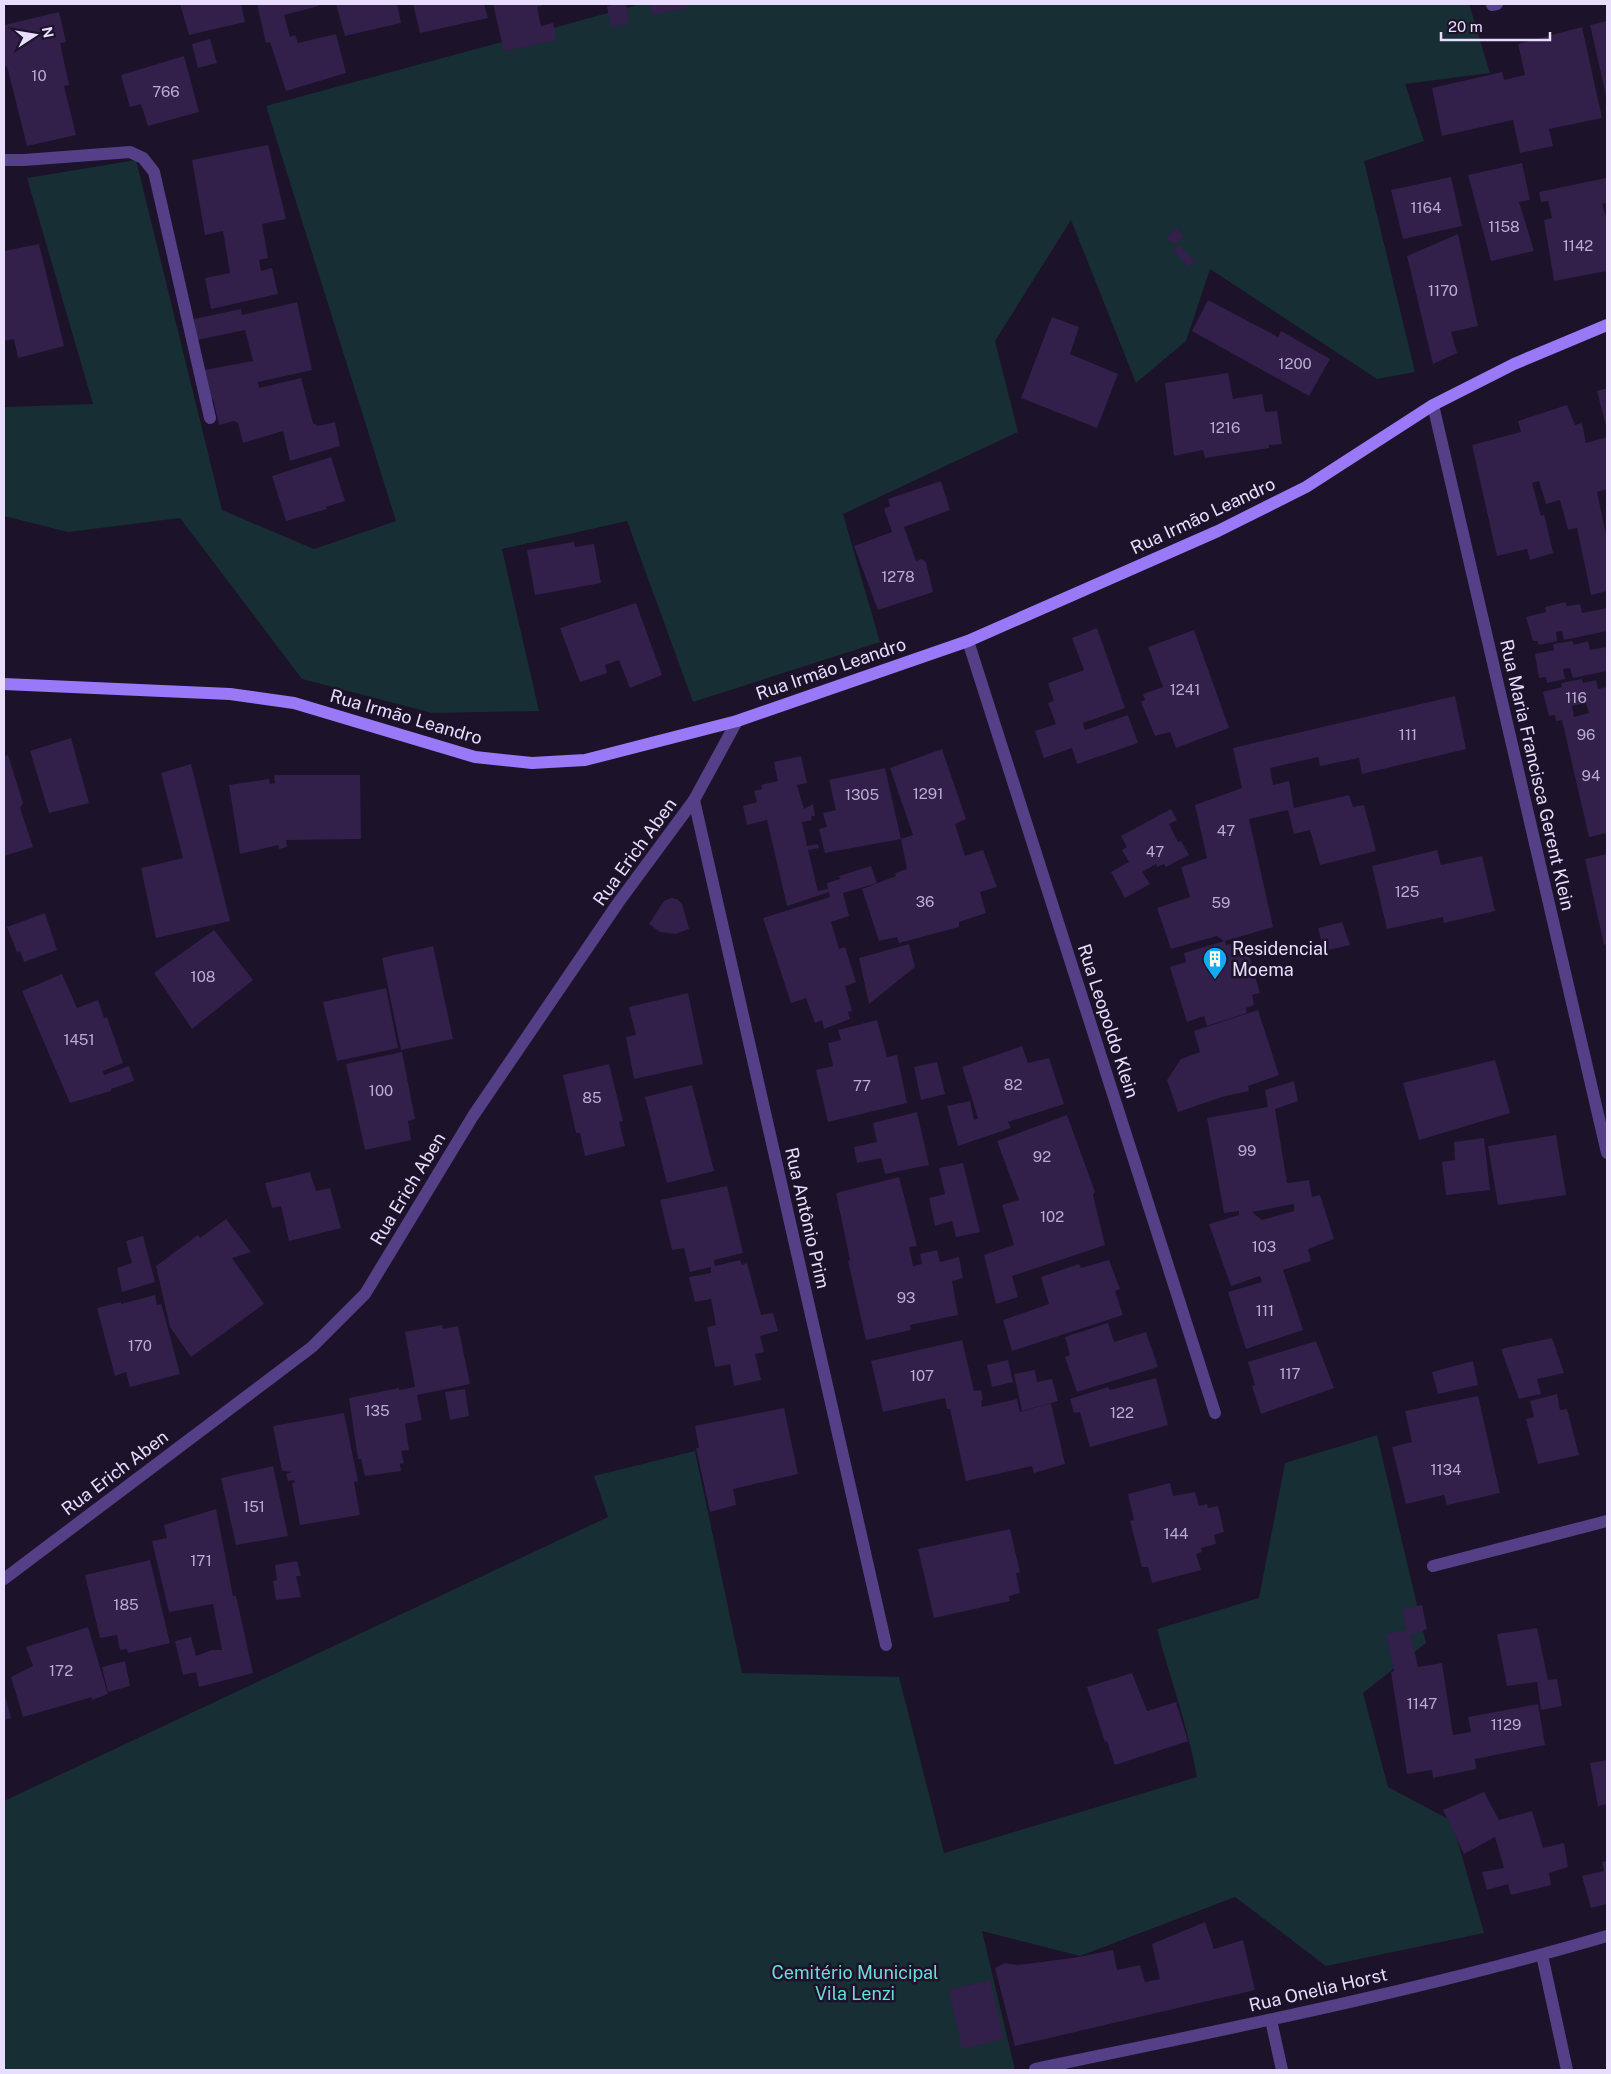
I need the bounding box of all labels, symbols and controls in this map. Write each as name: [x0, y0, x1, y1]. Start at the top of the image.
north arrow: [10, 10, 60, 60]
scale bar: [1441, 10, 1550, 42]
text: 20 m: [1448, 18, 1483, 35]
text: N: [39, 25, 57, 39]
house number: 10: [31, 67, 47, 84]
house number: 766: [152, 83, 180, 100]
house number: 1164: [1411, 199, 1441, 216]
house number: 1158: [1488, 218, 1520, 235]
house number: 1142: [1563, 237, 1593, 254]
house number: 1170: [1428, 282, 1458, 299]
house number: 1200: [1278, 355, 1312, 372]
house number: 1216: [1210, 419, 1240, 436]
street label: Rua Irmão Leandro: [1127, 473, 1278, 558]
house number: 1278: [881, 568, 915, 585]
street label: Rua Irmão Leandro: [753, 633, 909, 704]
street label: Rua Maria Francisca Gerent Klein: [1496, 637, 1579, 913]
house number: 1241: [1170, 681, 1200, 698]
street label: Rua Irmão Leandro: [328, 685, 485, 748]
house number: 116: [1565, 689, 1587, 706]
house number: 111: [1399, 726, 1417, 743]
house number: 96: [1577, 726, 1595, 743]
house number: 94: [1582, 767, 1600, 784]
house number: 1291: [913, 785, 943, 802]
house number: 1305: [845, 786, 879, 803]
street label: Rua Erich Aben: [589, 794, 681, 910]
house number: 47: [1217, 822, 1235, 839]
house number: 47: [1146, 843, 1164, 860]
house number: 125: [1395, 883, 1419, 900]
house number: 36: [916, 893, 934, 910]
house number: 59: [1212, 894, 1230, 911]
place label: Residencial Moema: [1232, 938, 1328, 980]
street label: Rua Leopoldo Klein: [1074, 941, 1143, 1101]
building icon: Residencial Moema: [1202, 946, 1228, 980]
house number: 108: [191, 968, 215, 985]
house number: 1451: [63, 1031, 95, 1048]
house number: 82: [1004, 1076, 1022, 1093]
house number: 77: [853, 1077, 871, 1094]
house number: 100: [369, 1082, 393, 1099]
house number: 85: [582, 1089, 602, 1106]
street label: Rua Erich Aben: [366, 1129, 449, 1249]
house number: 99: [1238, 1142, 1256, 1159]
street label: Rua Antônio Prim: [781, 1145, 834, 1291]
house number: 92: [1033, 1148, 1051, 1165]
house number: 102: [1040, 1208, 1064, 1225]
house number: 103: [1252, 1238, 1276, 1255]
house number: 93: [897, 1289, 915, 1306]
house number: 111: [1256, 1302, 1274, 1319]
house number: 170: [128, 1337, 152, 1354]
house number: 117: [1279, 1365, 1301, 1382]
house number: 107: [910, 1367, 934, 1384]
house number: 135: [364, 1402, 390, 1419]
house number: 122: [1110, 1404, 1134, 1421]
street label: Rua Erich Aben: [57, 1426, 172, 1519]
house number: 1134: [1430, 1461, 1462, 1478]
house number: 151: [243, 1498, 265, 1515]
house number: 144: [1164, 1525, 1188, 1542]
house number: 171: [190, 1552, 212, 1569]
house number: 185: [113, 1596, 139, 1613]
house number: 172: [49, 1662, 73, 1679]
house number: 1147: [1407, 1695, 1437, 1712]
house number: 1129: [1491, 1716, 1521, 1733]
park label: Cemitério Municipal Vila Lenzi: [771, 1962, 939, 2004]
street label: Rua Onelia Horst: [1247, 1963, 1389, 2016]

